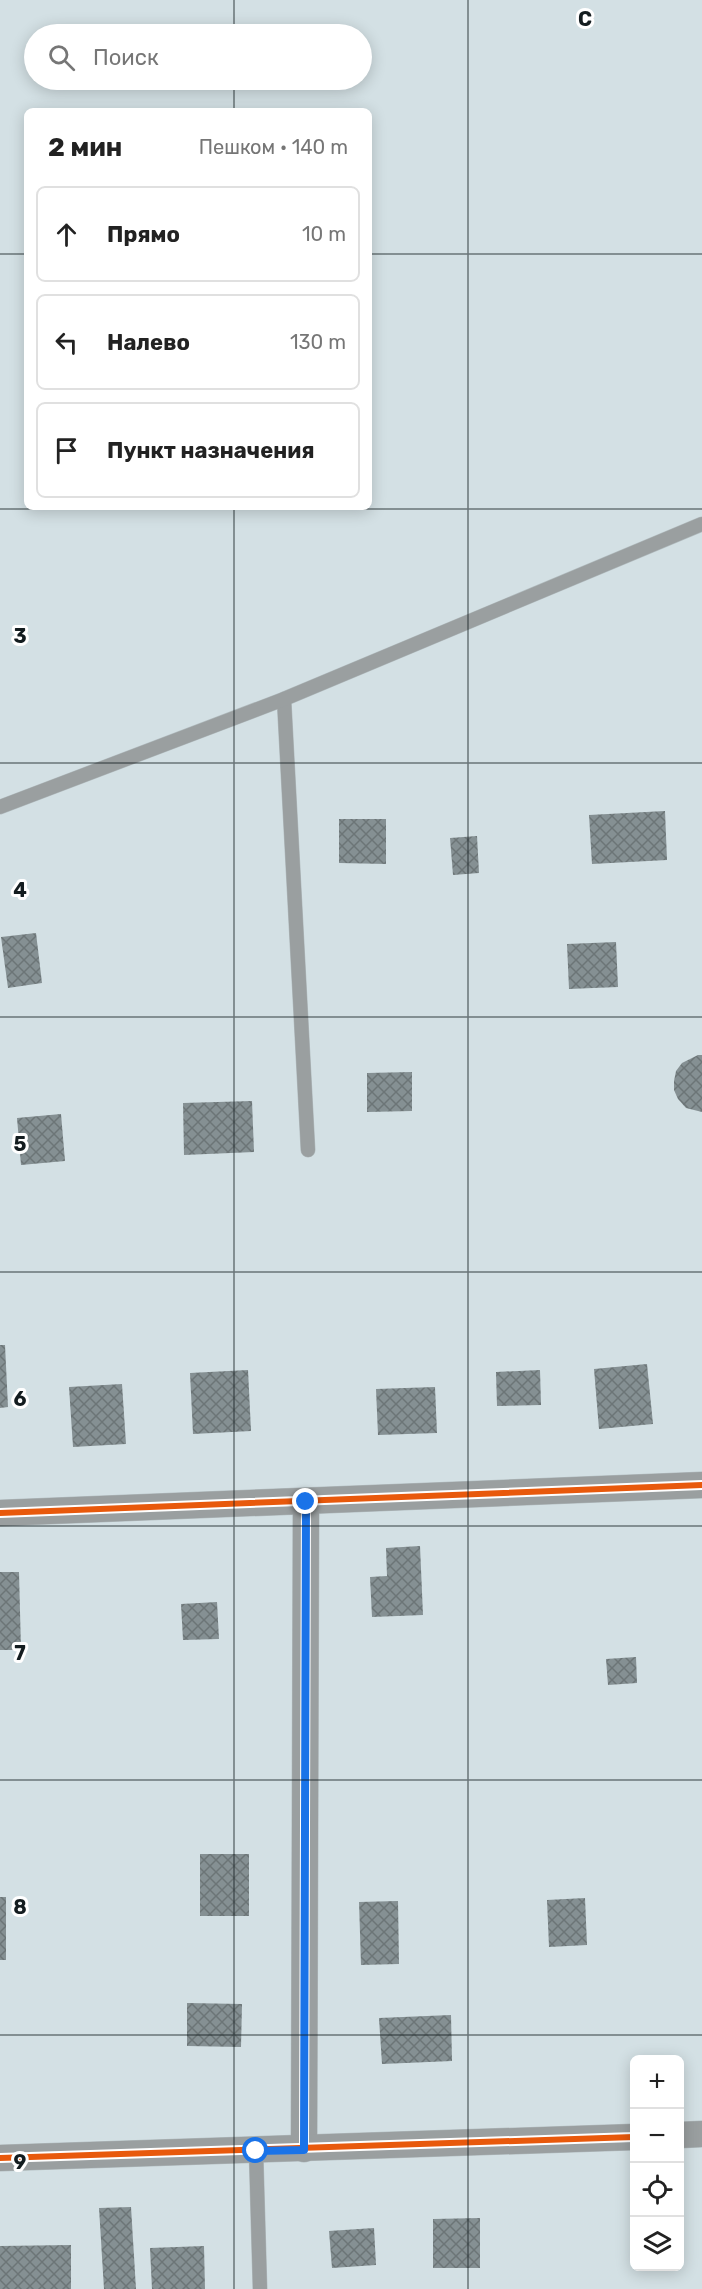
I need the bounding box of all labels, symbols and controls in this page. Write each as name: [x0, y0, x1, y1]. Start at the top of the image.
text: C: [578, 7, 592, 31]
search box: [24, 24, 372, 90]
icon: search: [45, 41, 78, 74]
text: Поиск: [93, 44, 159, 71]
text: 2 мин: [48, 132, 122, 163]
text: Пешком · 140 m: [199, 135, 348, 159]
icon: ahead: [50, 218, 83, 251]
text: Прямо: [107, 221, 180, 248]
text: 10 m: [302, 222, 346, 246]
icon: left: [50, 326, 83, 359]
text: Налево: [107, 329, 190, 356]
text: 130 m: [290, 330, 346, 354]
icon: arrive: [50, 434, 83, 467]
text: Пункт назначения: [107, 437, 315, 464]
text: 3: [13, 624, 27, 648]
text: 4: [13, 878, 27, 902]
text: 5: [14, 1132, 27, 1156]
text: 6: [13, 1387, 27, 1411]
route end: [292, 1488, 318, 1514]
text: 7: [14, 1641, 26, 1665]
text: 8: [13, 1895, 27, 1919]
map controls: [630, 2055, 684, 2271]
button: +: [630, 2055, 684, 2109]
button: −: [630, 2109, 684, 2163]
route start: [242, 2137, 268, 2163]
text: 9: [14, 2150, 27, 2174]
button: locate: [630, 2163, 684, 2217]
button: layers: [630, 2217, 684, 2271]

